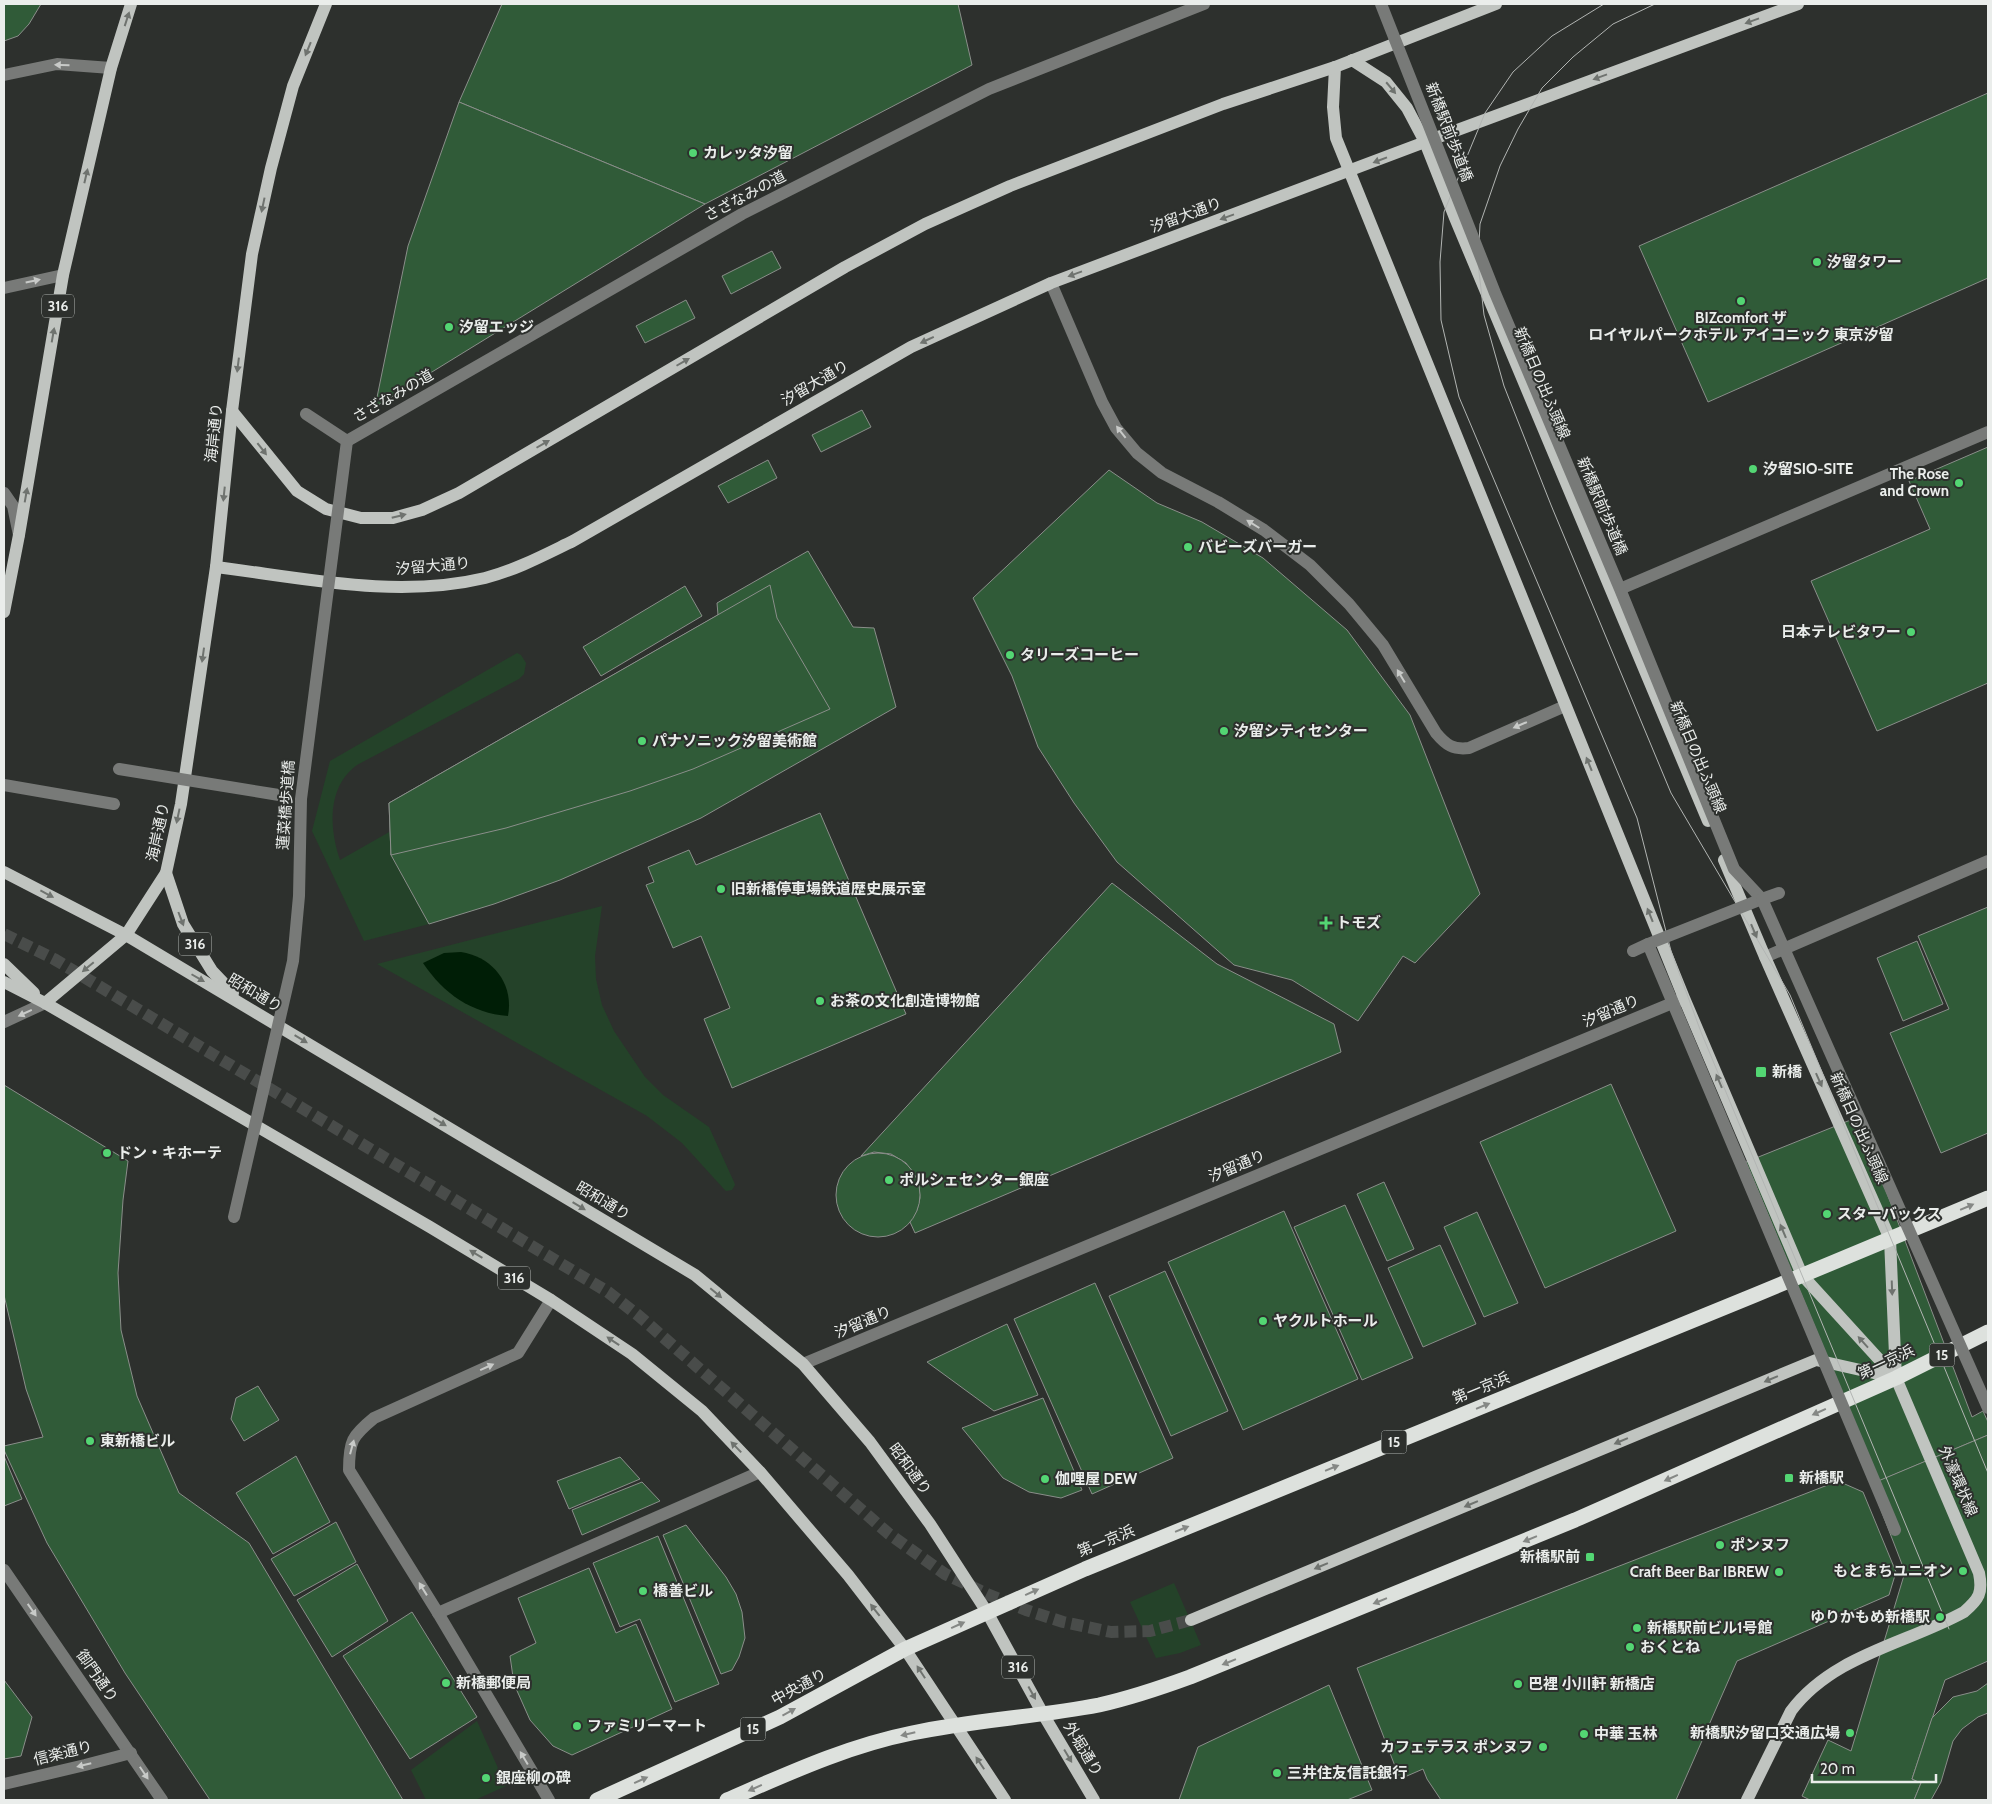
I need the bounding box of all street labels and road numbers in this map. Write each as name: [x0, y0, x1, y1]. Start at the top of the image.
street label: 新橋駅前歩道橋: [1422, 80, 1476, 184]
street label: さざなみの道: [701, 167, 789, 225]
street label: 汐留大通り: [1148, 194, 1224, 236]
road number: 316: [42, 294, 74, 318]
street label: 新橋日の出ふ頭線: [1510, 324, 1574, 442]
street label: 汐留大通り: [778, 356, 852, 410]
street label: さざなみの道: [350, 366, 436, 426]
street label: 海岸通り: [202, 402, 226, 464]
street label: 新橋駅前歩道橋: [1573, 454, 1631, 558]
street label: 汐留大通り: [395, 554, 471, 578]
street label: 新橋日の出ふ頭線: [1666, 698, 1730, 816]
street label: 蓮菜橋歩道橋: [274, 759, 298, 851]
street label: 海岸通り: [143, 801, 173, 863]
road number: 316: [179, 932, 211, 956]
street label: 昭和通り: [225, 970, 285, 1016]
street label: 汐留通り: [1580, 991, 1642, 1031]
street label: 新橋日の出ふ頭線: [1826, 1070, 1892, 1186]
street label: 汐留通り: [1206, 1146, 1268, 1186]
street label: 昭和通り: [573, 1178, 633, 1224]
road number: 316: [498, 1266, 530, 1290]
street label: 汐留通り: [832, 1302, 894, 1342]
street label: 第一京浜: [1855, 1341, 1917, 1383]
road number: 15: [1930, 1344, 1954, 1366]
street label: 第一京浜: [1450, 1368, 1512, 1408]
road number: 15: [1382, 1430, 1406, 1454]
street label: 昭和通り: [885, 1439, 935, 1499]
street label: 外濠環状線: [1935, 1443, 1981, 1519]
street label: 第一京浜: [1075, 1521, 1137, 1561]
street label: 御門通り: [72, 1646, 122, 1706]
road number: 316: [1002, 1655, 1034, 1678]
street label: 中央通り: [768, 1665, 830, 1709]
road number: 15: [740, 1718, 766, 1740]
street label: 外堀通り: [1060, 1719, 1106, 1779]
street label: 信楽通り: [32, 1737, 94, 1769]

